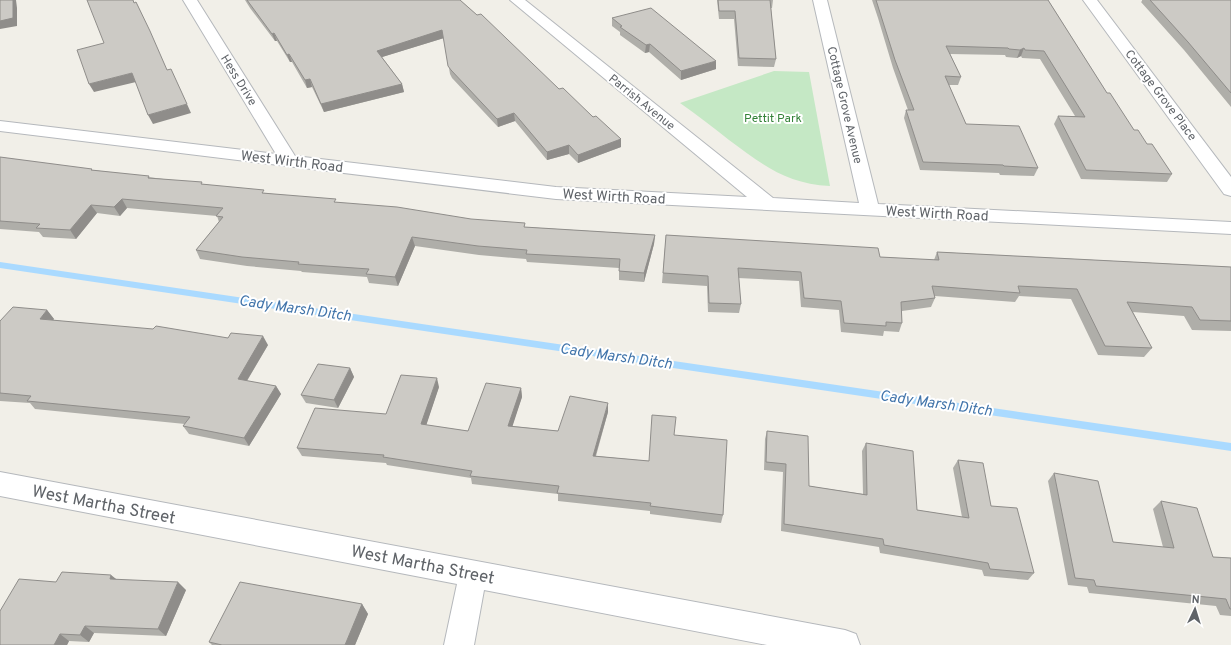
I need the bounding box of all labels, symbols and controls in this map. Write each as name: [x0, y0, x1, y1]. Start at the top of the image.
street label: Cottage Grove Avenue: [823, 45, 865, 165]
street label: Cottage Grove Place: [1121, 47, 1200, 144]
street label: Hess Drive: [216, 52, 260, 109]
street label: Parrish Avenue: [605, 71, 678, 134]
park label: Pettit Park: [744, 111, 802, 127]
street label: West Wirth Road: [240, 148, 344, 177]
street label: West Wirth Road: [562, 186, 666, 209]
street label: West Wirth Road: [885, 203, 989, 226]
water label: Cady Marsh Ditch: [237, 292, 352, 327]
water label: Cady Marsh Ditch: [558, 340, 673, 375]
water label: Cady Marsh Ditch: [878, 387, 993, 422]
street label: West Martha Street: [30, 481, 177, 531]
street label: West Martha Street: [349, 541, 496, 591]
north arrow: [1175, 589, 1215, 629]
text: N: [1191, 593, 1200, 607]

